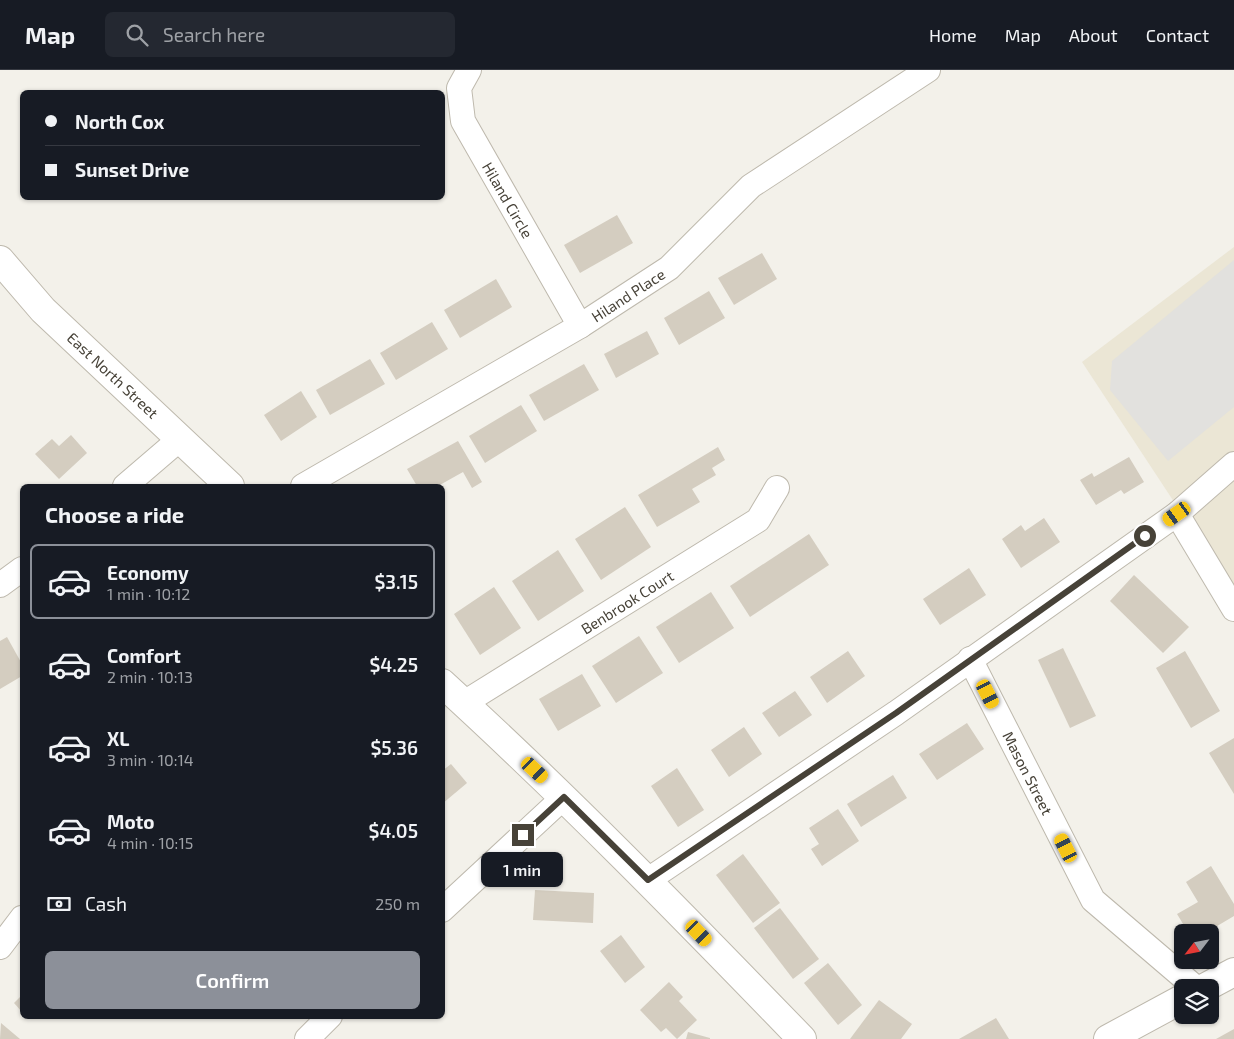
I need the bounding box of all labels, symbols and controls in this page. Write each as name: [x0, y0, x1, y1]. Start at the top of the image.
search box: [105, 12, 455, 57]
text: Map: [25, 20, 75, 49]
icon: search: [123, 21, 151, 49]
text: Search here: [163, 23, 265, 46]
text: Home: [929, 24, 977, 46]
text: Map: [1005, 24, 1041, 46]
text: About: [1069, 24, 1118, 46]
text: Contact: [1146, 24, 1209, 46]
text: North Cox: [75, 110, 164, 133]
text: Sunset Drive: [75, 158, 189, 181]
street label: Hiland Circle: [479, 159, 537, 241]
street label: Hiland Place: [588, 265, 668, 325]
street label: East North Street: [64, 328, 162, 422]
car: [1160, 499, 1193, 529]
text: Choose a ride: [45, 501, 184, 527]
route start: [1134, 525, 1156, 547]
icon: car: [47, 559, 92, 604]
text: Economy: [107, 561, 189, 584]
street label: Benbrook Court: [577, 566, 677, 638]
text: $3.15: [374, 570, 418, 593]
text: 1 min · 10:12: [107, 584, 190, 603]
icon: car: [47, 642, 92, 687]
text: Comfort: [107, 644, 181, 667]
text: $4.25: [369, 653, 418, 676]
text: 2 min · 10:13: [107, 667, 193, 686]
car: [974, 677, 1001, 711]
icon: car: [47, 725, 92, 770]
text: XL: [107, 727, 129, 750]
street label: Mason Street: [999, 728, 1057, 818]
text: $5.36: [370, 736, 418, 759]
text: 3 min · 10:14: [107, 750, 194, 769]
car: [518, 754, 551, 786]
icon: car: [47, 808, 92, 853]
text: Moto: [107, 810, 155, 833]
text: $4.05: [369, 819, 418, 842]
route end: [512, 824, 534, 846]
car: [1052, 831, 1079, 865]
text: 4 min · 10:15: [107, 833, 193, 852]
callout: 1 min: [482, 852, 564, 888]
text: 1 min: [503, 860, 541, 879]
icon: cash: [45, 890, 73, 918]
text: Cash: [85, 892, 127, 915]
text: 250 m: [375, 894, 420, 913]
car: [683, 917, 714, 949]
north arrow: [1174, 924, 1219, 969]
map controls: [1174, 924, 1219, 1024]
button: Confirm: [45, 951, 420, 1009]
button: layers: [1174, 979, 1219, 1024]

